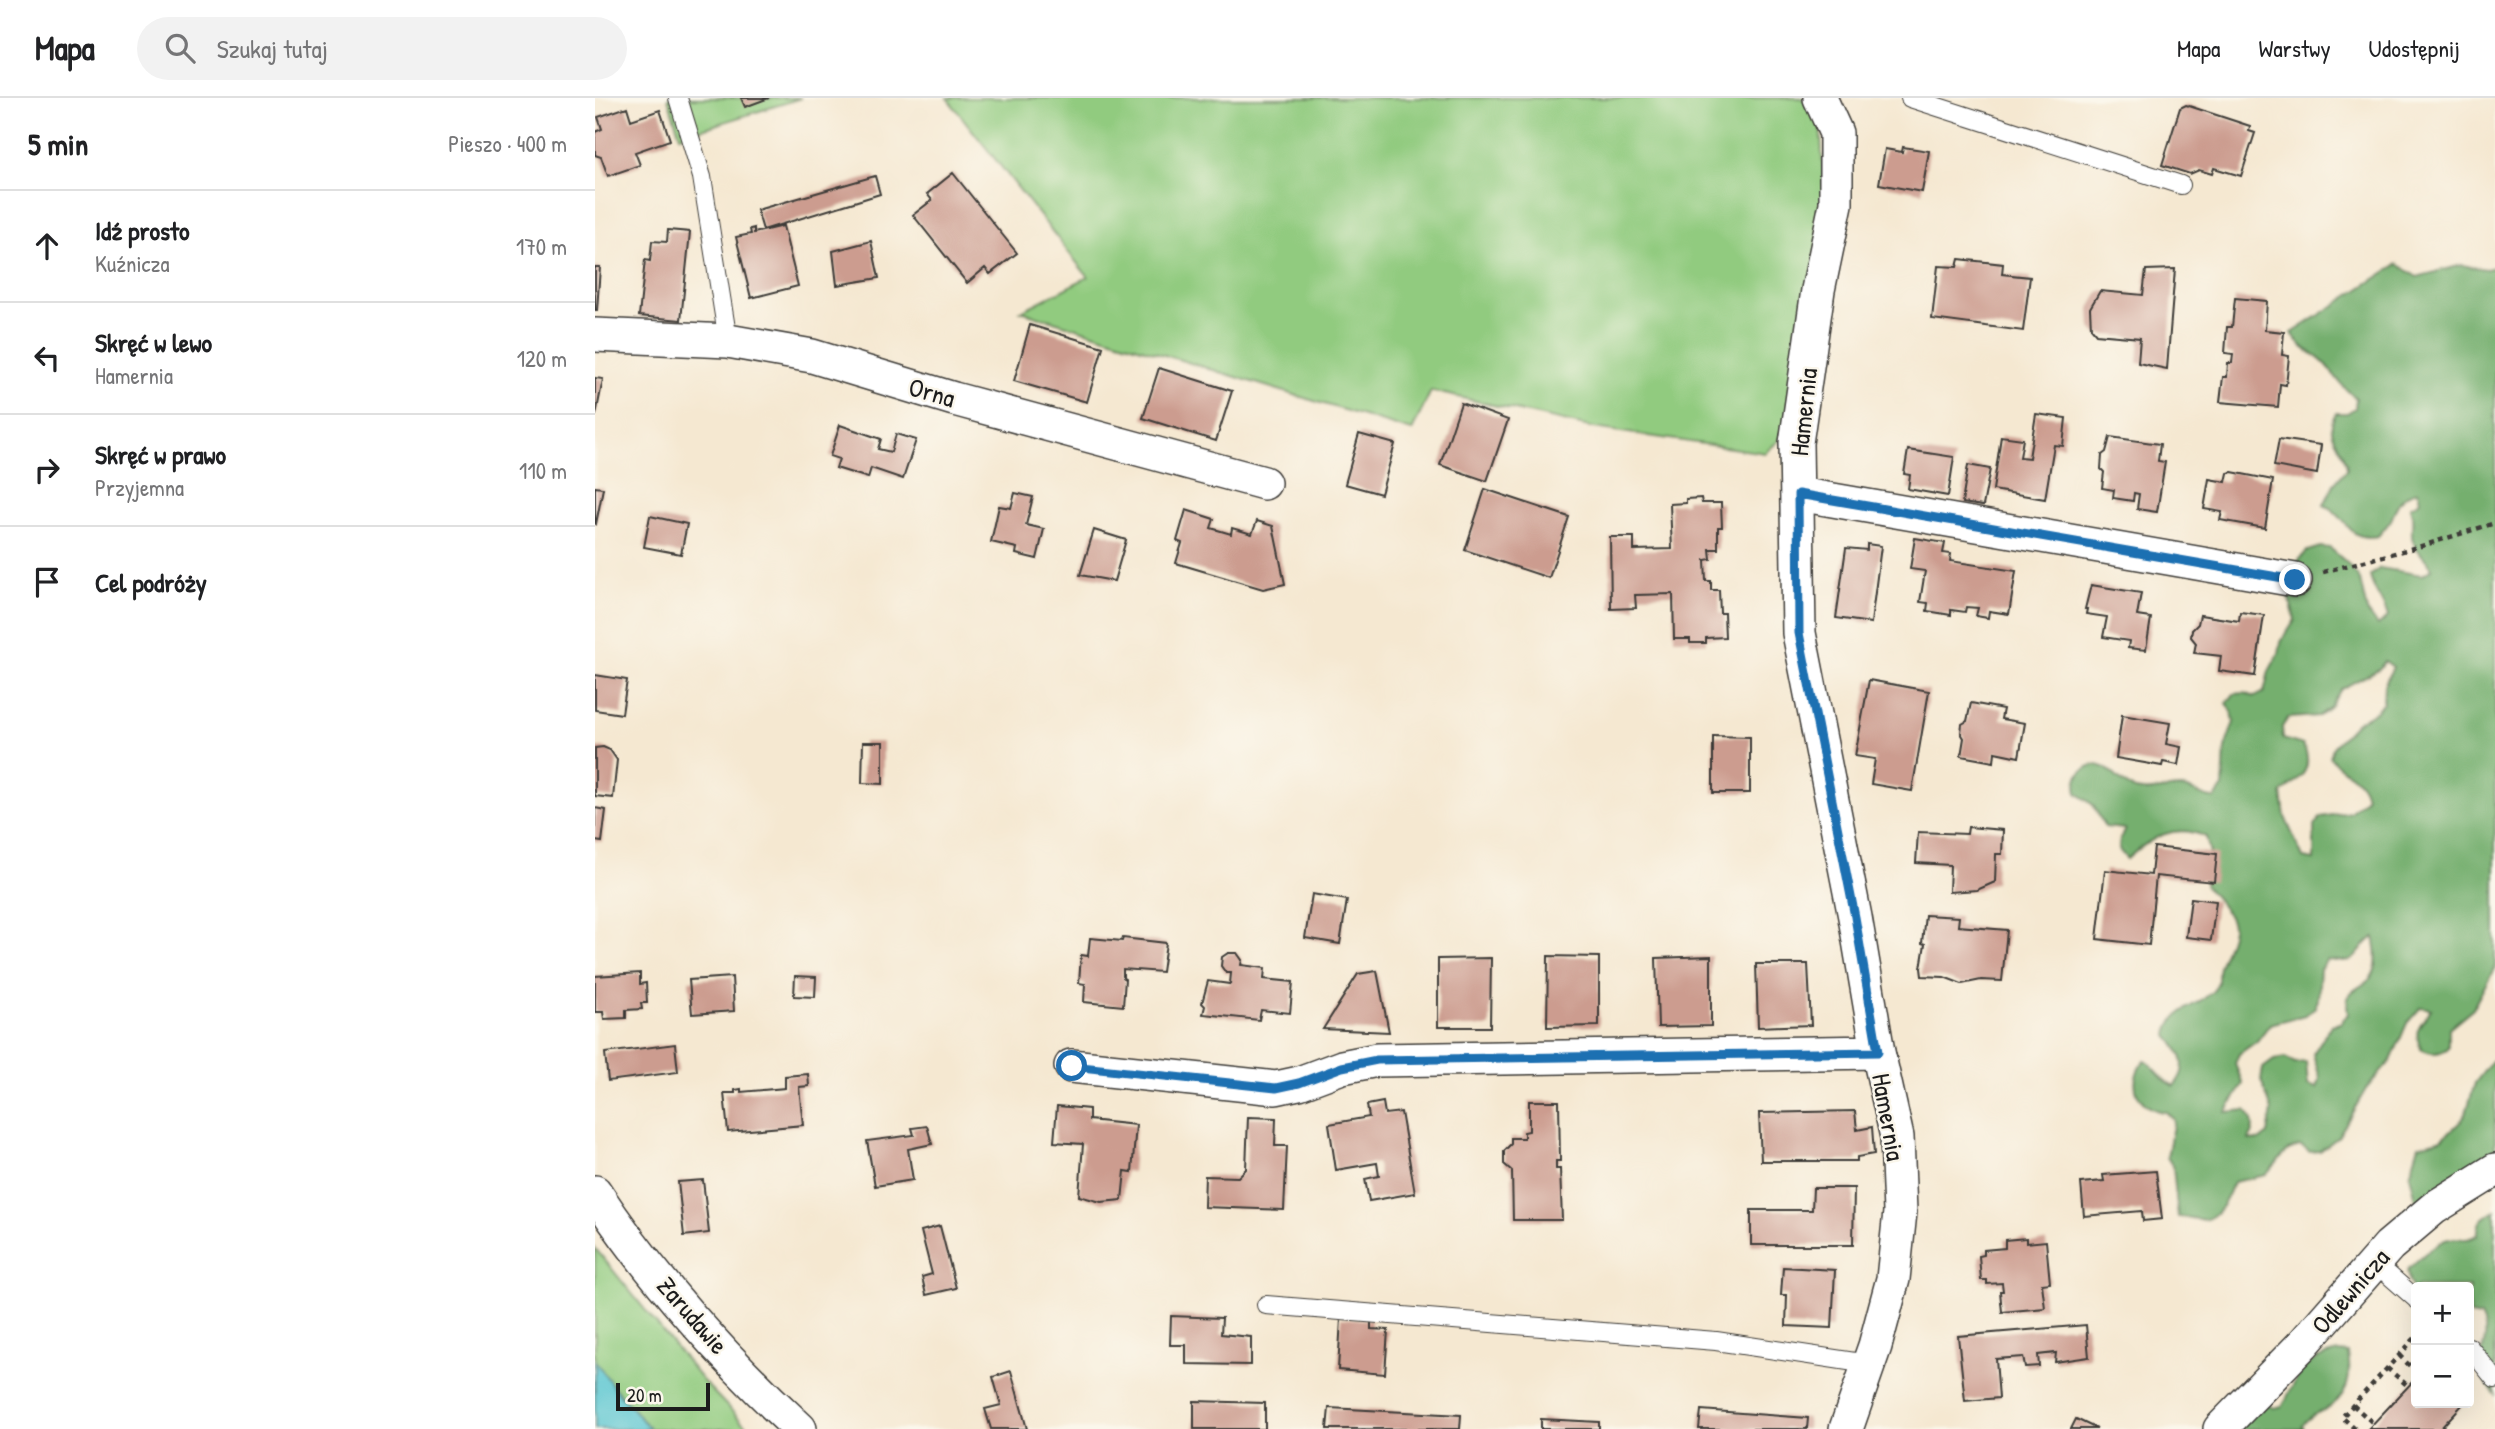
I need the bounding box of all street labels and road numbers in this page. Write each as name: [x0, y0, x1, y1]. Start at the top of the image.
street label: Hamernia: [1781, 366, 1825, 458]
street label: Orna: [905, 369, 959, 415]
street label: Hamernia: [1864, 1071, 1914, 1163]
street label: Odlewnicza: [2303, 1241, 2397, 1341]
street label: Zarudawie: [650, 1269, 736, 1361]

